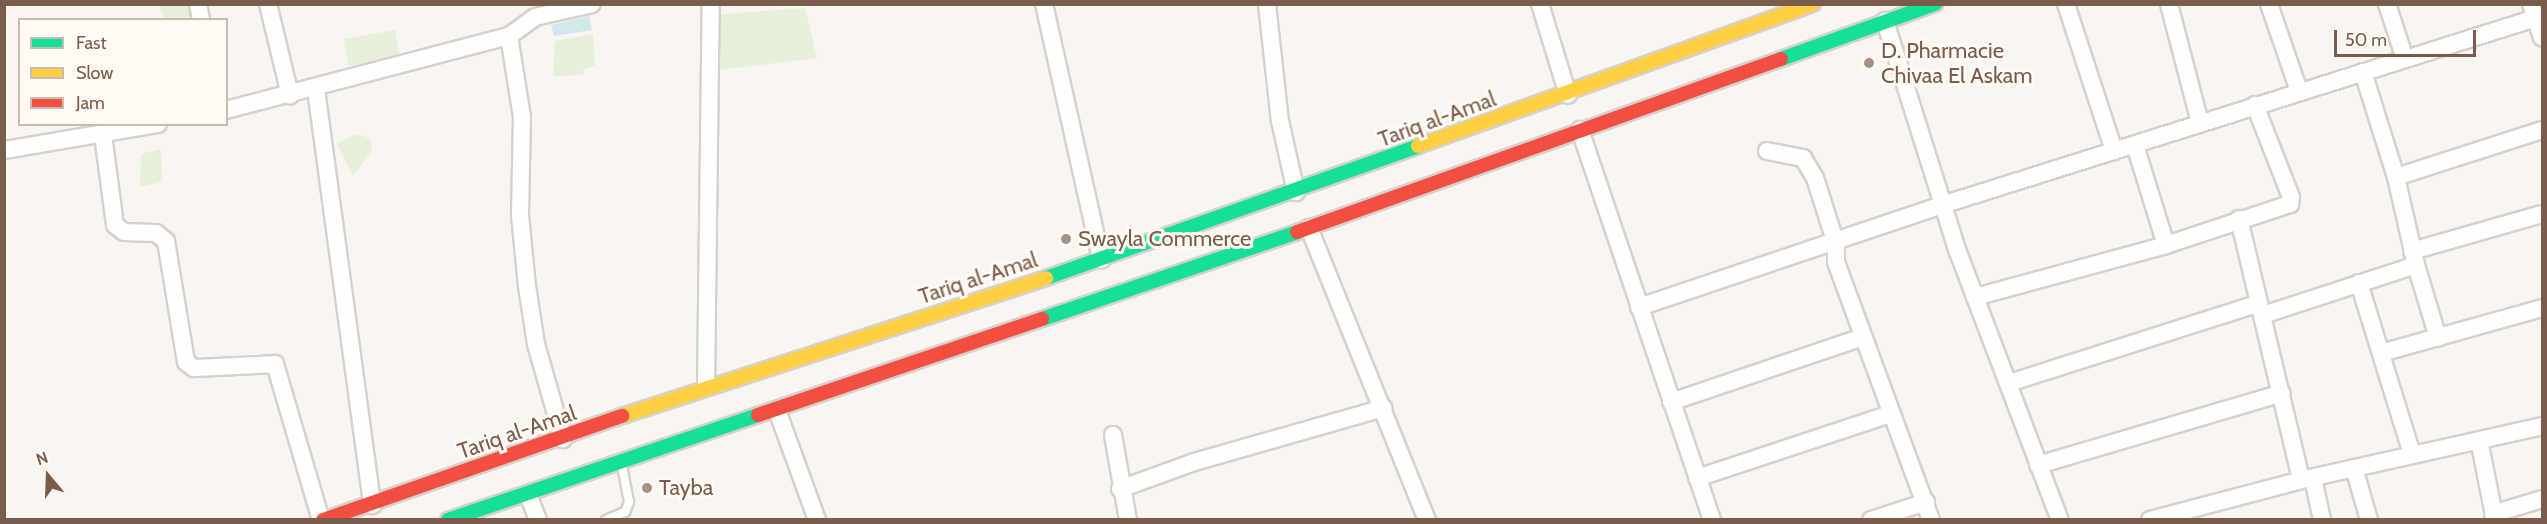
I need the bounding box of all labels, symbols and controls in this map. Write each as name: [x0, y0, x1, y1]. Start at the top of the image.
legend: [18, 18, 228, 126]
scale bar: [2337, 18, 2480, 56]
text: 50 m: [2345, 29, 2387, 51]
text: Fast: [76, 32, 107, 54]
place label: D. Pharmacie Chivaa El Askam: [1881, 37, 2032, 88]
marker: D. Pharmacie Chivaa El Askam: [1862, 56, 1876, 70]
text: Slow: [76, 62, 113, 84]
street label: Tariq al-Amal: [1374, 85, 1500, 153]
text: Jam: [76, 92, 105, 114]
place label: Swayla Commerce: [1078, 226, 1251, 252]
marker: Swayla Commerce: [1059, 232, 1073, 246]
street label: Tariq al-Amal: [915, 246, 1041, 310]
street label: Tariq al-Amal: [454, 399, 580, 465]
north arrow: [18, 446, 78, 506]
text: N: [34, 448, 50, 469]
place label: Tayba: [659, 475, 713, 501]
marker: Tayba: [640, 481, 654, 495]

